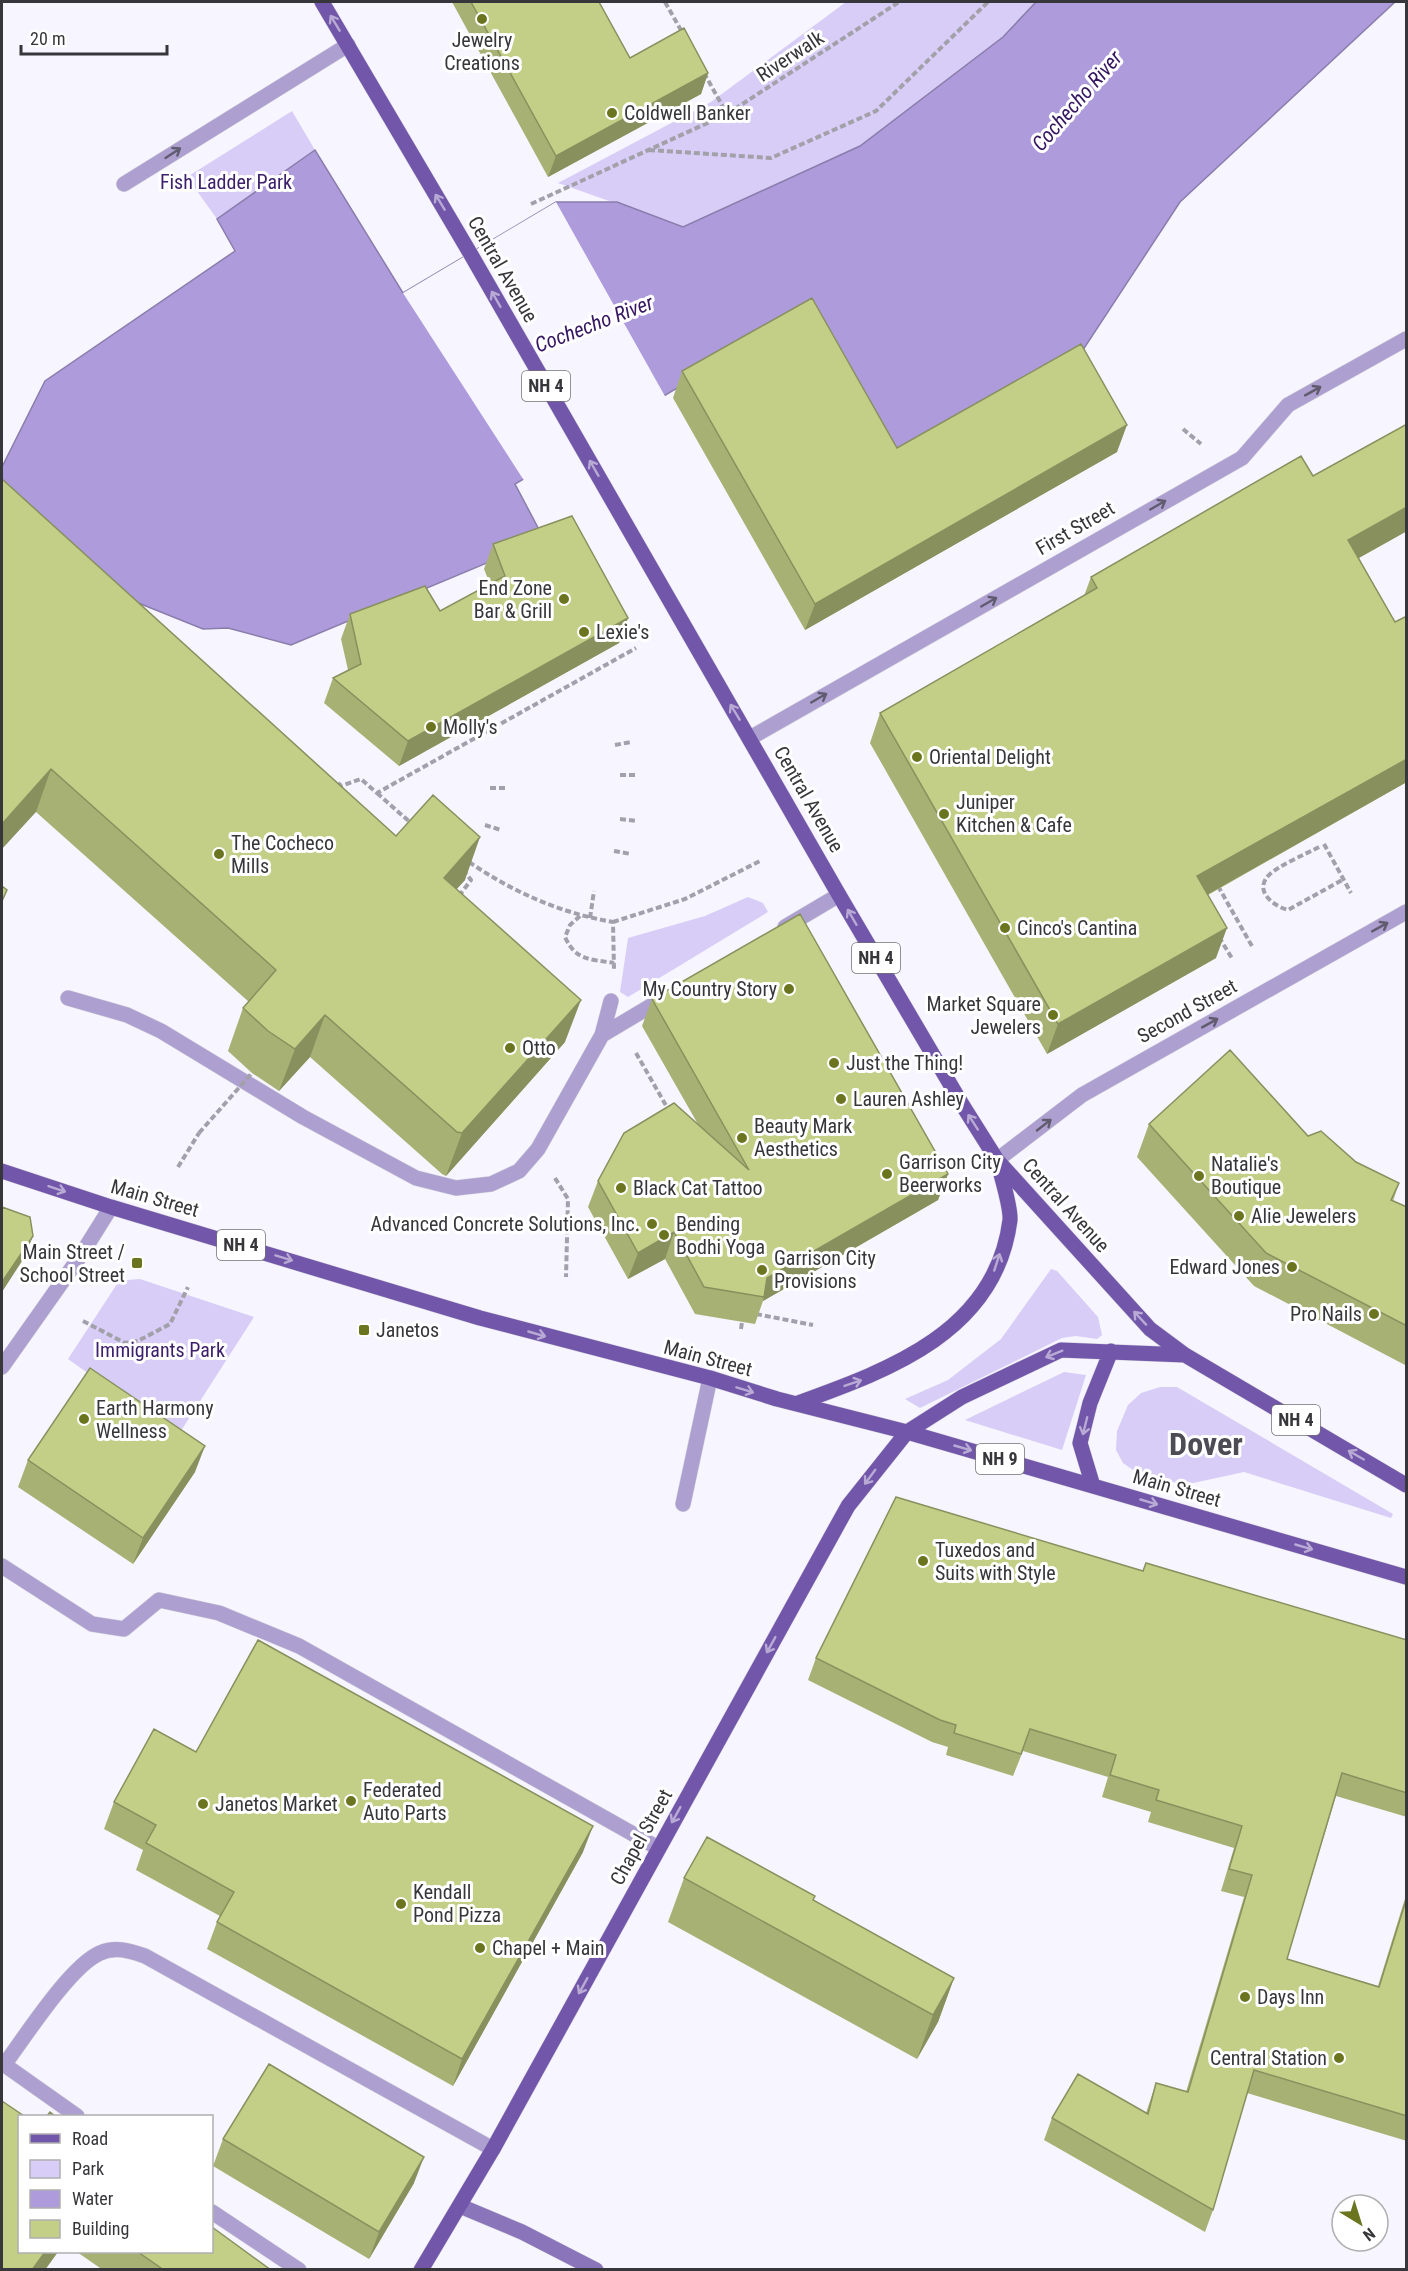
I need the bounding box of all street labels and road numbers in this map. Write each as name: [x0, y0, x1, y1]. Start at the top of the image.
street label: Riverwalk: [752, 25, 828, 87]
street label: Central Avenue: [463, 212, 543, 326]
road number: NH 4: [522, 371, 570, 401]
street label: First Street: [1031, 496, 1119, 560]
street label: Central Avenue: [769, 742, 849, 856]
road number: NH 4: [852, 943, 900, 973]
street label: Second Street: [1133, 974, 1241, 1048]
street label: Central Avenue: [1017, 1153, 1115, 1257]
street label: Main Street: [108, 1174, 202, 1222]
road number: NH 4: [217, 1230, 265, 1260]
street label: Main Street: [661, 1335, 755, 1381]
road number: NH 4: [1272, 1405, 1320, 1435]
road number: NH 9: [976, 1444, 1024, 1474]
street label: Main Street: [1130, 1464, 1224, 1512]
street label: Chapel Street: [605, 1785, 677, 1889]

